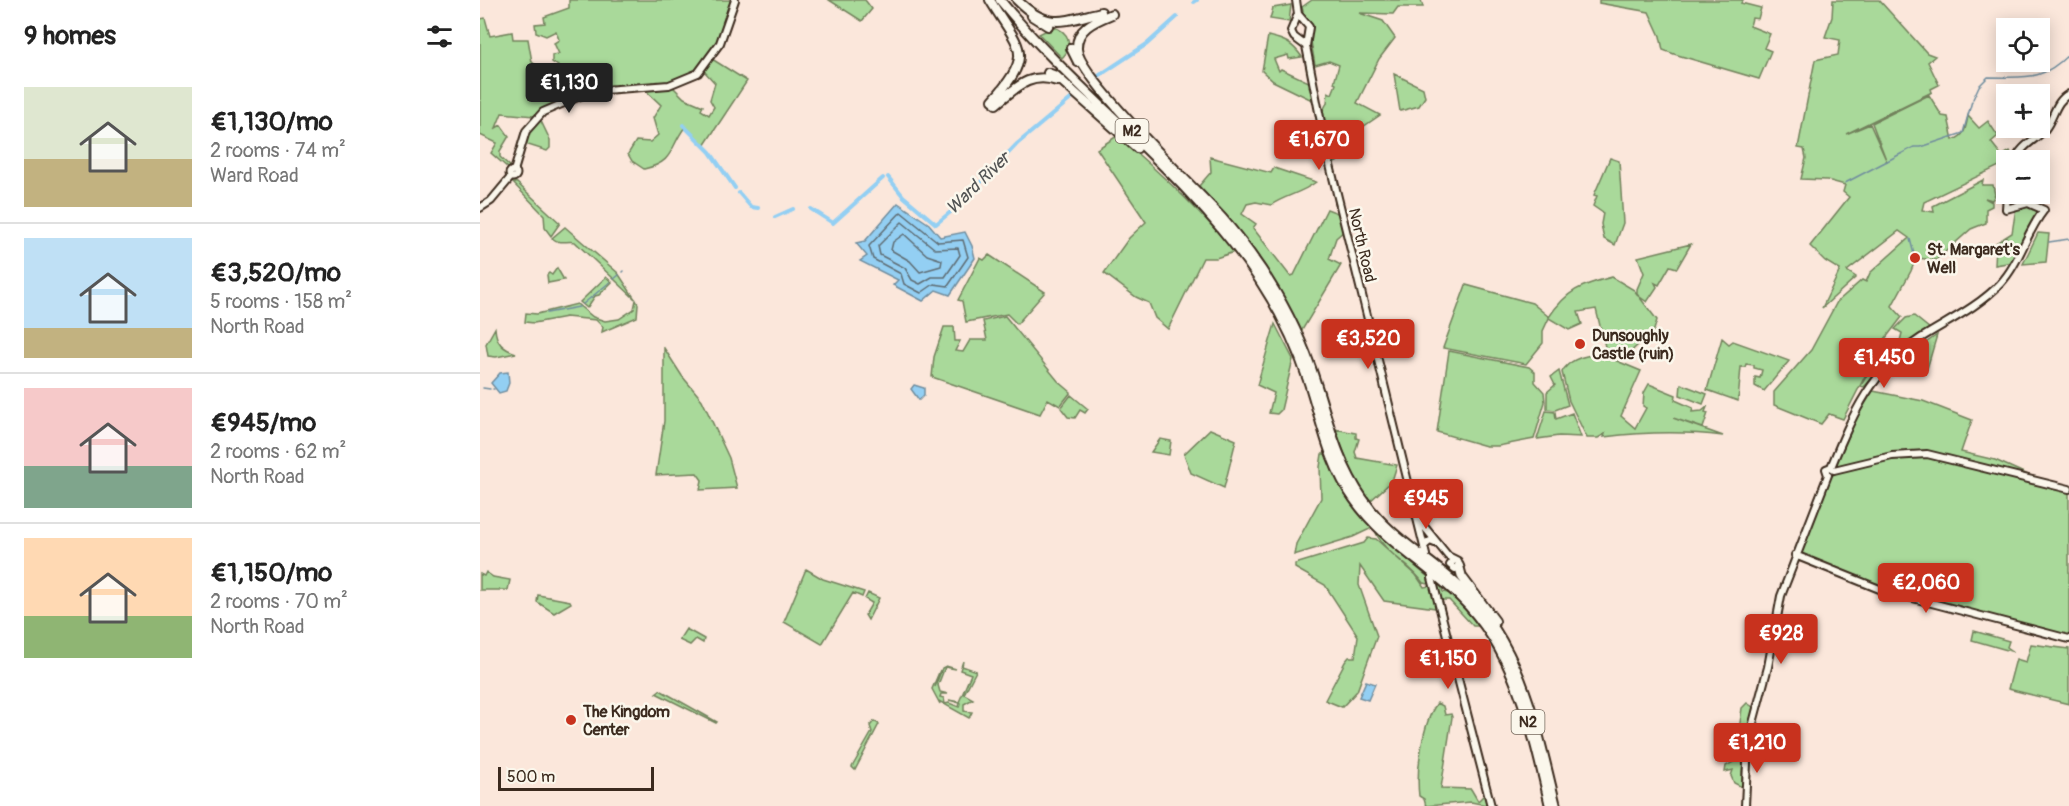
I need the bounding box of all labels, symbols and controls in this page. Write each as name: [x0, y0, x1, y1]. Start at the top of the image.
map controls: [1996, 18, 2050, 204]
button: locate: [1996, 18, 2050, 72]
text: 9 homes: [24, 20, 116, 52]
icon: filters: [423, 20, 456, 53]
pin: €1,130: [520, 63, 618, 114]
text: €1,130: [540, 70, 598, 95]
button: +: [1996, 84, 2050, 138]
text: €1,130/mo: [210, 106, 333, 138]
icon: home: [72, 111, 144, 183]
road number: M2: [1116, 119, 1148, 143]
pin: €1,670: [1270, 120, 1368, 171]
text: €1,670: [1288, 127, 1350, 152]
text: 2 rooms · 74 m²: [210, 138, 346, 163]
water label: Ward River: [942, 145, 1017, 219]
button: −: [1996, 150, 2050, 204]
text: Ward Road: [210, 163, 299, 188]
street label: North Road: [1344, 206, 1380, 284]
place label: St. Margaret's Well: [1927, 240, 2021, 278]
marker: St. Margaret's Well: [1908, 251, 1922, 265]
text: €3,520/mo: [210, 257, 341, 289]
icon: home: [72, 262, 144, 334]
text: 5 rooms · 158 m²: [210, 289, 352, 314]
text: North Road: [210, 314, 305, 339]
pin: €3,520: [1319, 319, 1417, 370]
text: €3,520: [1335, 326, 1401, 351]
place label: Dunsoughly Castle (ruin): [1592, 326, 1674, 364]
marker: Dunsoughly Castle (ruin): [1573, 337, 1587, 351]
pin: €1,450: [1835, 338, 1933, 389]
text: €1,450: [1853, 345, 1915, 370]
text: €945/mo: [210, 407, 316, 439]
icon: home: [72, 412, 144, 484]
text: 2 rooms · 62 m²: [210, 439, 346, 464]
text: North Road: [210, 464, 305, 489]
pin: €945: [1390, 479, 1462, 530]
text: €945: [1403, 486, 1449, 511]
text: €1,150/mo: [210, 557, 332, 589]
icon: home: [72, 562, 144, 634]
pin: €2,060: [1877, 563, 1975, 614]
text: €2,060: [1892, 570, 1960, 595]
text: 2 rooms · 70 m²: [210, 589, 348, 614]
text: North Road: [210, 614, 305, 639]
pin: €928: [1745, 614, 1817, 665]
text: €928: [1759, 621, 1803, 646]
pin: €1,150: [1399, 639, 1497, 690]
text: €1,150: [1419, 646, 1477, 671]
place label: The Kingdom Center: [582, 702, 670, 740]
road number: N2: [1512, 710, 1544, 734]
marker: The Kingdom Center: [564, 713, 578, 727]
pin: €1,210: [1708, 723, 1806, 774]
text: €1,210: [1728, 730, 1786, 755]
scale bar: [498, 764, 654, 792]
text: 500 m: [507, 767, 555, 787]

